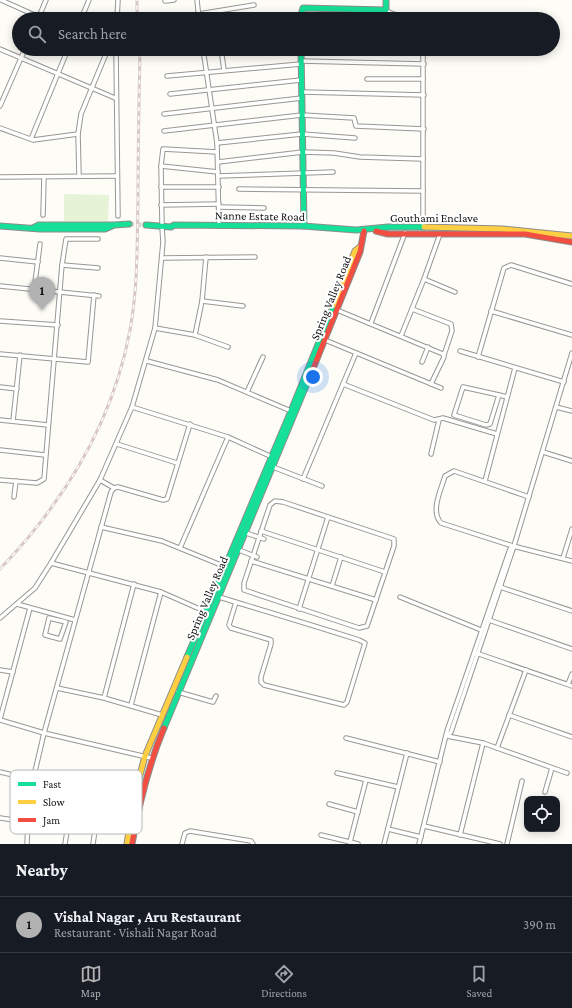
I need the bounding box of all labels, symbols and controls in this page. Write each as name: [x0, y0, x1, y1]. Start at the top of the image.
search box: [12, 12, 560, 56]
icon: search: [26, 23, 48, 45]
text: Search here: [58, 26, 127, 42]
street label: Nanne Estate Road: [215, 208, 306, 224]
street label: Gouthami Enclave: [390, 211, 478, 225]
street label: Spring Valley Road: [308, 253, 354, 342]
pin: 1: [29, 277, 55, 310]
your location: [303, 367, 323, 387]
street label: Spring Valley Road: [183, 554, 231, 642]
legend: [10, 770, 142, 834]
text: Fast: [43, 778, 62, 790]
text: Slow: [43, 796, 65, 808]
map controls: [524, 796, 560, 832]
button: locate: [524, 796, 560, 832]
text: Jam: [42, 814, 60, 827]
text: Nearby: [16, 861, 68, 880]
text: Vishal Nagar , Aru Restaurant: [54, 909, 241, 925]
text: 1: [27, 917, 31, 932]
text: 390 m: [523, 917, 556, 932]
text: Restaurant · Vishali Nagar Road: [54, 925, 217, 940]
tab: Map: [80, 963, 102, 999]
tab: Directions: [261, 963, 307, 999]
tab: Saved: [466, 963, 492, 999]

